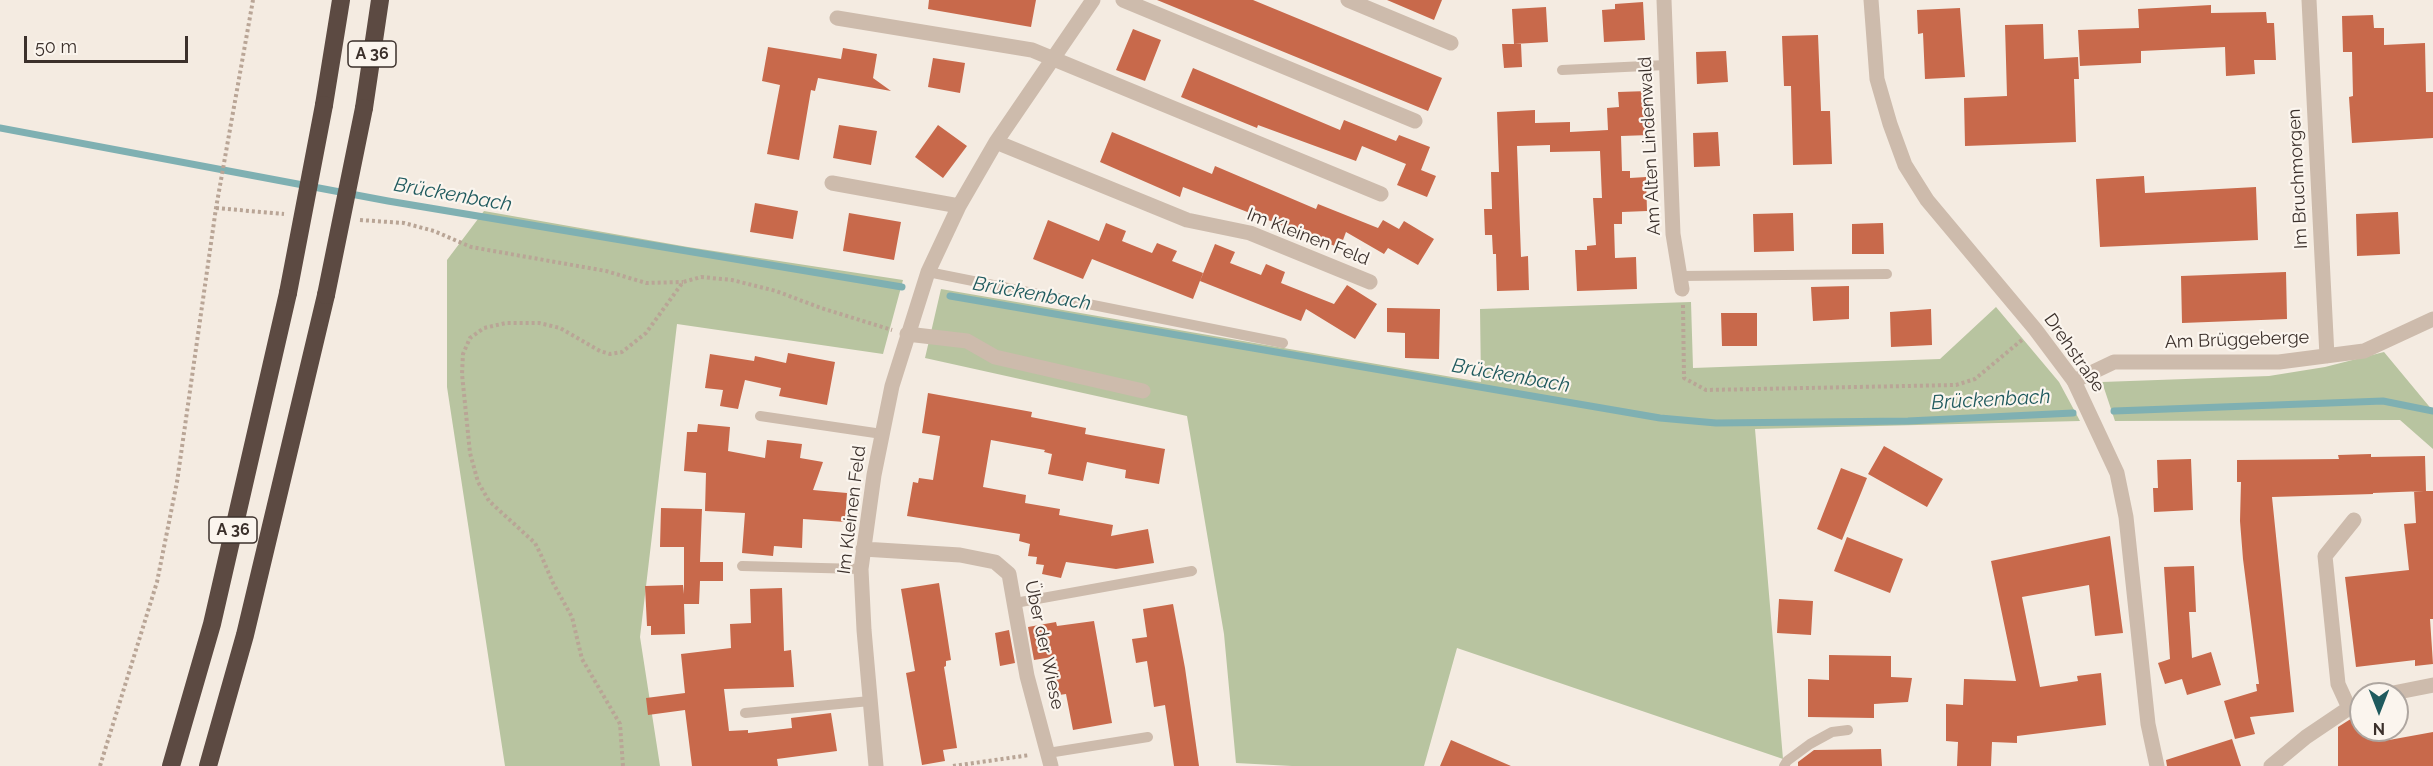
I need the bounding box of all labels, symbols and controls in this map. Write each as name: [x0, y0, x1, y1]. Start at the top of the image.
scale bar: [27, 24, 190, 62]
text: 50 m: [35, 36, 77, 57]
road number: A 36: [348, 41, 396, 67]
street label: Am Alten Lindenwald: [1635, 56, 1665, 236]
street label: Im Bruchmorgen: [2284, 108, 2312, 250]
water label: Brückenbach: [392, 173, 514, 217]
street label: Im Kleinen Feld: [1244, 204, 1372, 270]
water label: Brückenbach: [971, 272, 1093, 316]
street label: Drehstraße: [2039, 309, 2109, 397]
street label: Am Brüggeberge: [2164, 327, 2310, 353]
water label: Brückenbach: [1450, 354, 1572, 398]
water label: Brückenbach: [1931, 385, 2051, 415]
street label: Im Kleinen Feld: [833, 444, 871, 576]
road number: A 36: [209, 517, 257, 543]
street label: Über der Wiese: [1020, 579, 1068, 711]
north arrow: [2349, 682, 2409, 742]
text: N: [2373, 719, 2385, 738]

